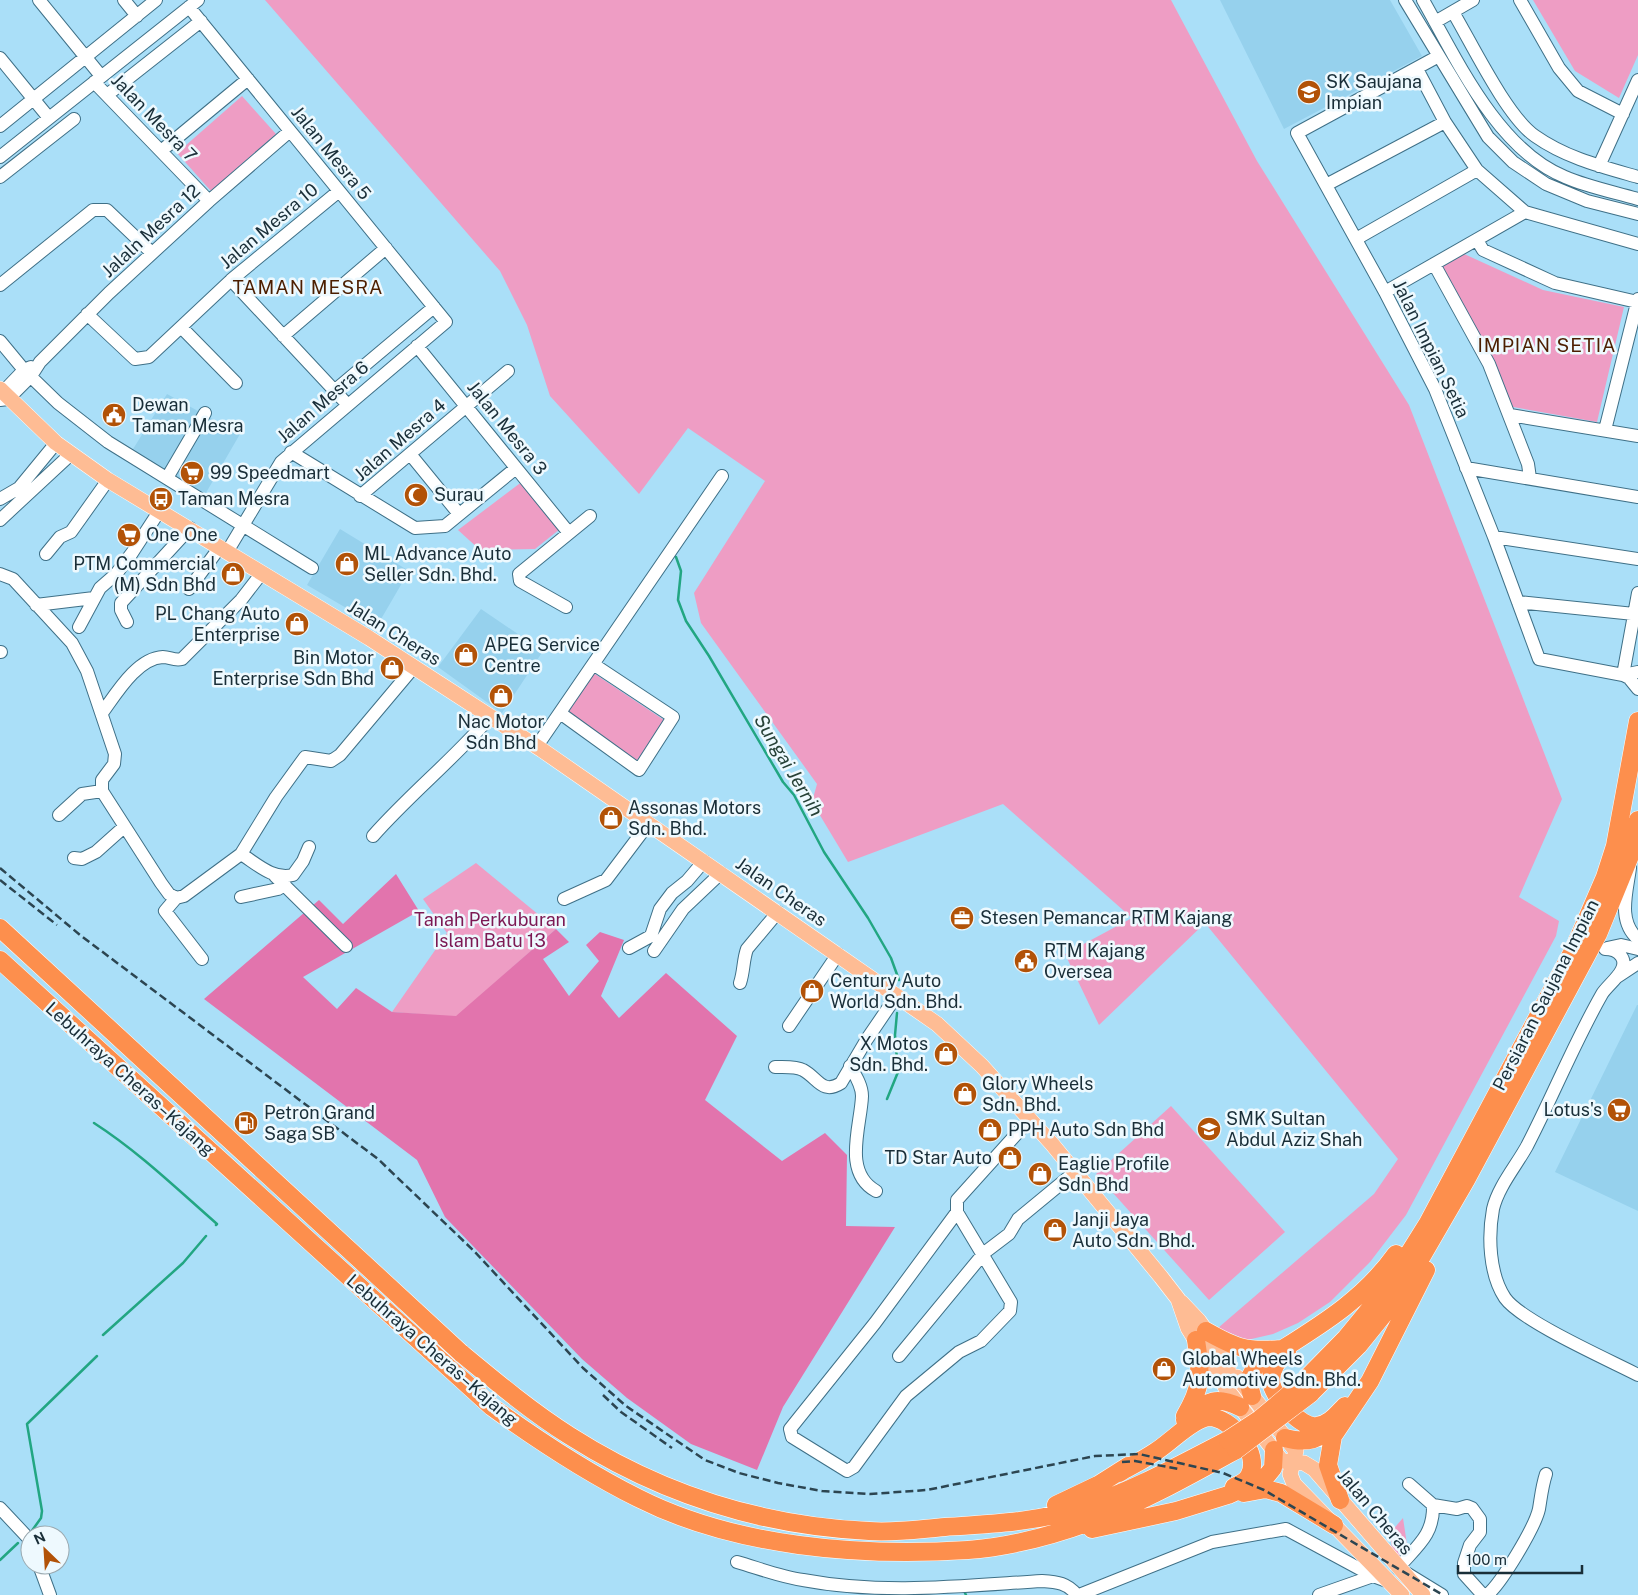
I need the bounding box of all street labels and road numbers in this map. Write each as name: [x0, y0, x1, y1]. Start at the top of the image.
street label: Jalan Mesra 7: [107, 69, 201, 166]
street label: Jalan Mesra 5: [287, 102, 376, 204]
street label: Jalan Mesra 10: [215, 179, 322, 273]
street label: Jalaln Mesra 12: [97, 180, 204, 281]
street label: Jalan Impian Setia: [1389, 276, 1474, 421]
street label: Jalan Mesra 6: [273, 356, 373, 447]
street label: Jalan Mesra 3: [463, 377, 552, 479]
street label: Jalan Mesra 4: [350, 394, 450, 485]
street label: Jalan Cheras: [344, 596, 445, 669]
street label: Jalan Cheras: [732, 853, 831, 931]
street label: Persiaran Saujana Impian: [1488, 896, 1603, 1094]
street label: Lebuhraya Cheras–Kajang: [42, 997, 219, 1160]
street label: Lebuhraya Cheras–Kajang: [343, 1270, 522, 1430]
street label: Jalan Cheras: [1333, 1464, 1417, 1559]

